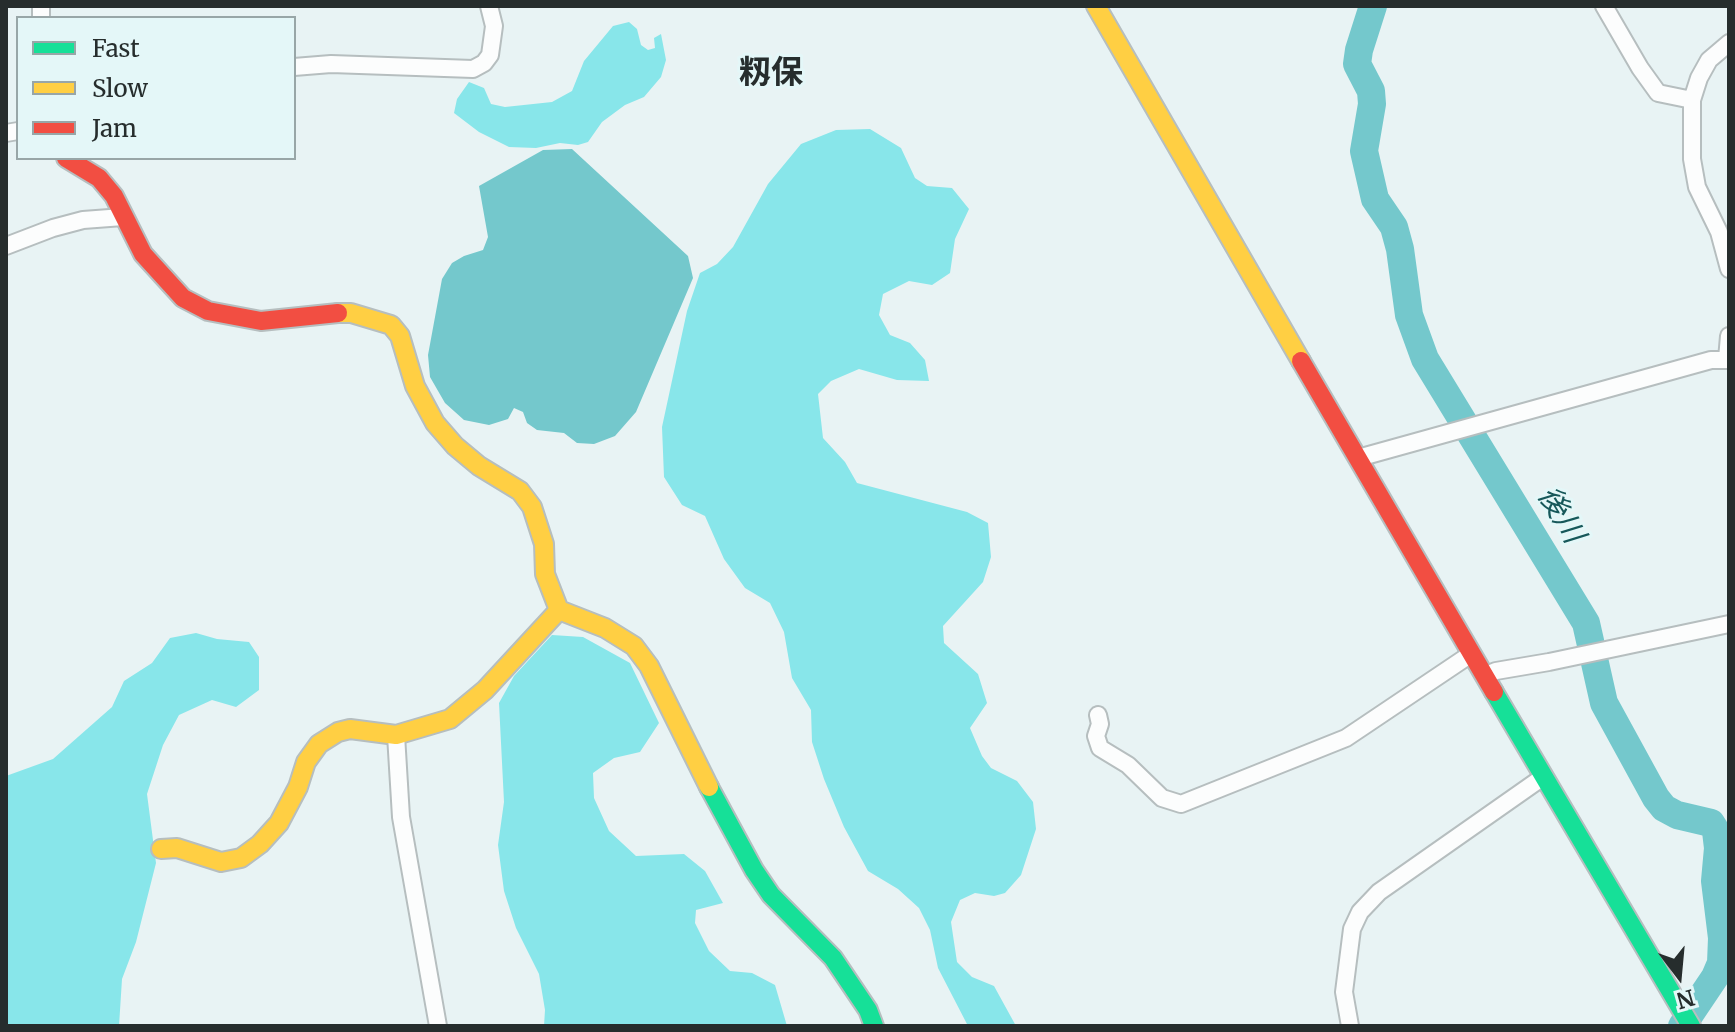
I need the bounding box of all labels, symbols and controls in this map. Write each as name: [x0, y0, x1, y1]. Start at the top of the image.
legend: [16, 16, 296, 160]
text: Fast: [92, 33, 140, 64]
district label: 籾保: [739, 55, 803, 93]
text: Slow: [92, 73, 148, 104]
text: Jam: [92, 113, 137, 144]
water label: 後川: [1529, 480, 1591, 550]
north arrow: [1639, 936, 1719, 1016]
text: N: [1673, 983, 1698, 1015]

